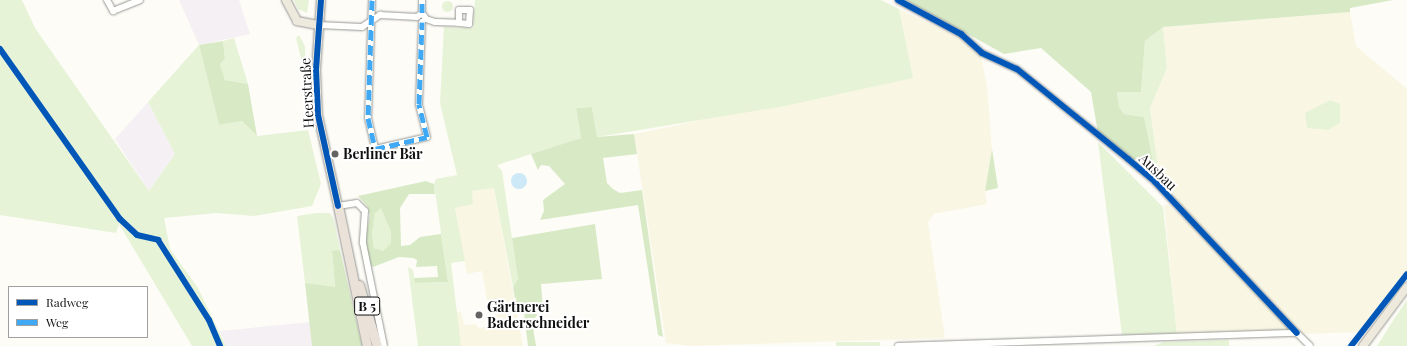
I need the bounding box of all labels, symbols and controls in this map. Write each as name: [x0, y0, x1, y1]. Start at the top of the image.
street label: Heerstraße: [297, 57, 317, 129]
place label: Berliner Bär: [343, 146, 423, 162]
marker: Berliner Bär: [330, 149, 340, 159]
street label: Ausbau: [1136, 150, 1180, 194]
legend: [8, 286, 148, 338]
text: Radweg: [46, 294, 88, 310]
road number: B 5: [354, 295, 380, 317]
place label: Gärtnerei Baderschneider: [487, 299, 589, 332]
marker: Gärtnerei Baderschneider: [474, 310, 484, 320]
text: Weg: [46, 314, 68, 330]

